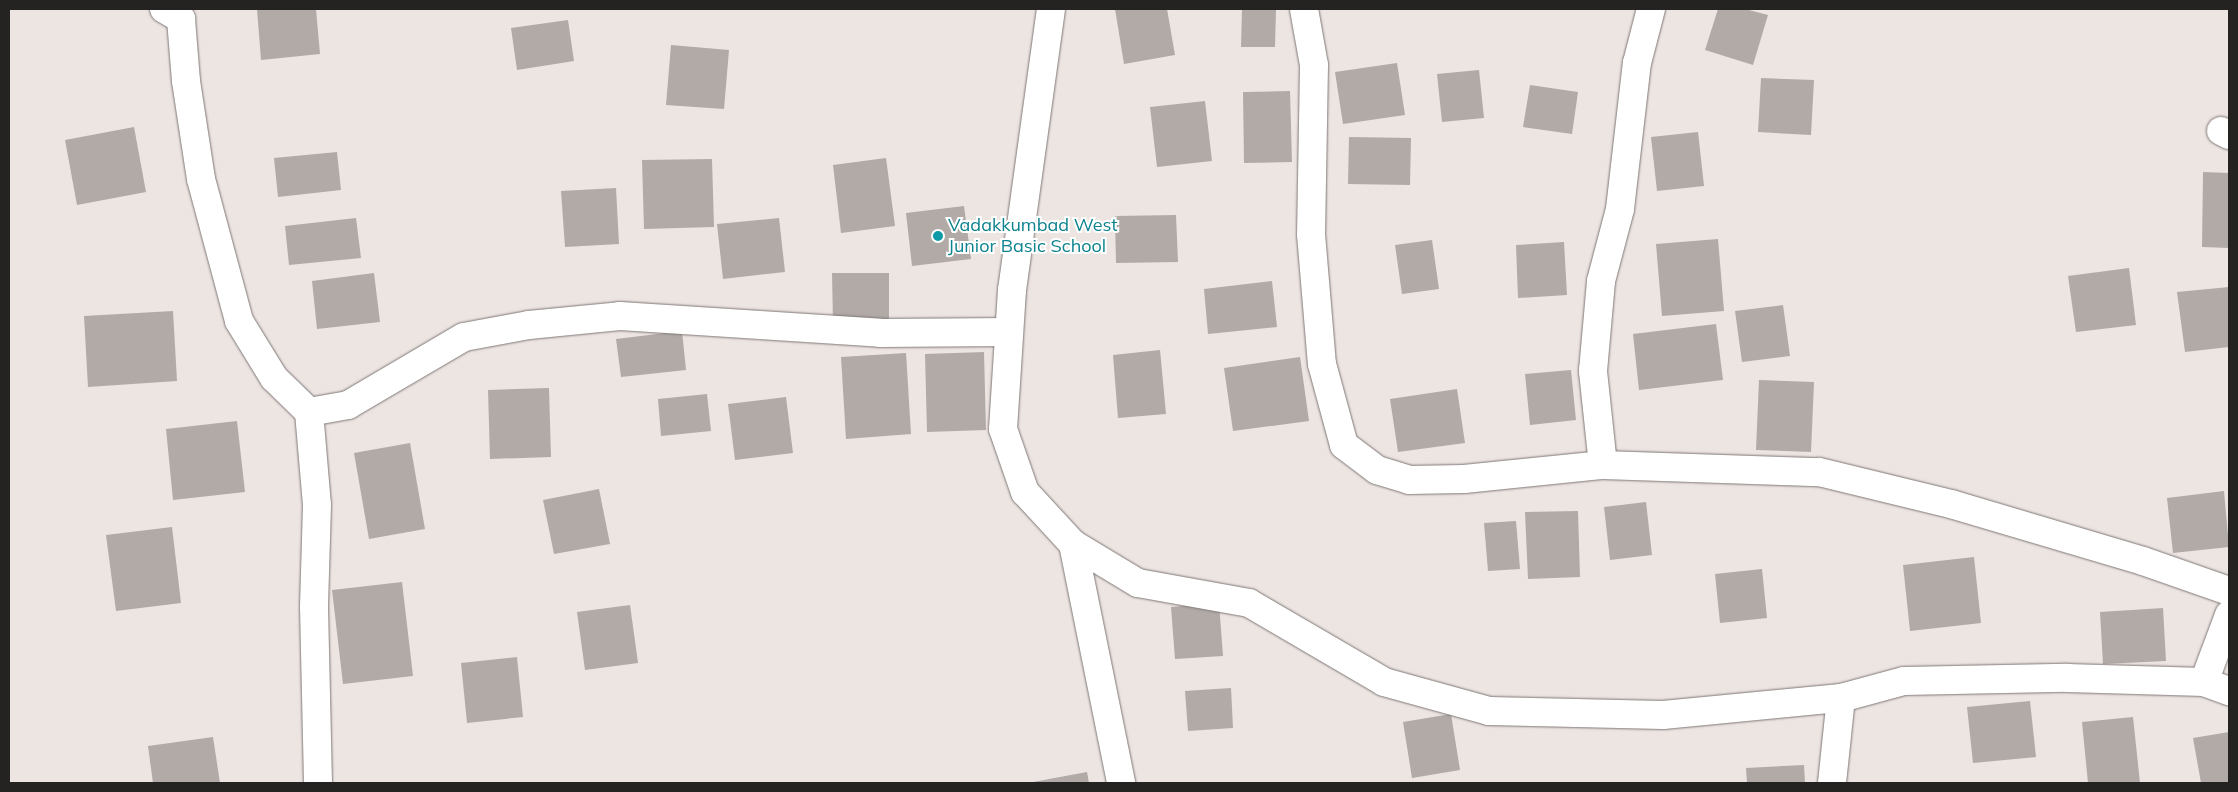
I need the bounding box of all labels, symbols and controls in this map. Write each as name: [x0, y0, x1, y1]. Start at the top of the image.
place label: Vadakkumbad West Junior Basic School: [948, 215, 1118, 258]
marker: Vadakkumbad West Junior Basic School: [932, 230, 944, 242]

